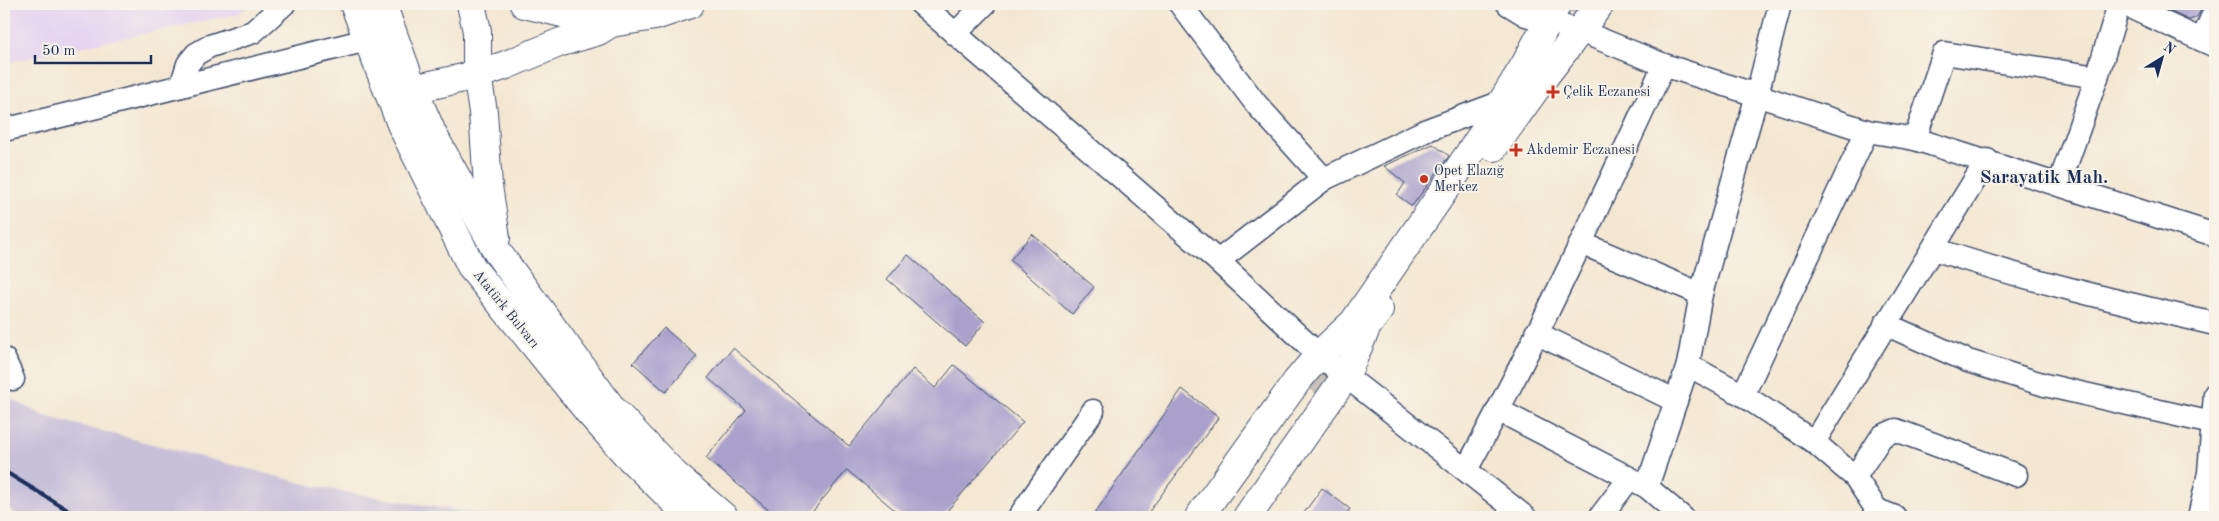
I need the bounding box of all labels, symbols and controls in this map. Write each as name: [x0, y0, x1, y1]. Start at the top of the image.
scale bar: [35, 32, 151, 64]
north arrow: [2136, 32, 2186, 82]
text: N: [2161, 40, 2178, 57]
text: 50 m: [42, 44, 76, 59]
place label: Çelik Eczanesi: [1563, 85, 1650, 99]
marker: Çelik Eczanesi: [1547, 86, 1559, 98]
place label: Akdemir Eczanesi: [1526, 143, 1635, 157]
marker: Akdemir Eczanesi: [1510, 144, 1522, 156]
place label: Opet Elazığ Merkez: [1434, 164, 1505, 194]
district label: Sarayatik Mah.: [1980, 169, 2108, 188]
marker: Opet Elazığ Merkez: [1418, 173, 1430, 185]
street label: Atatürk Bulvarı: [470, 267, 542, 351]

